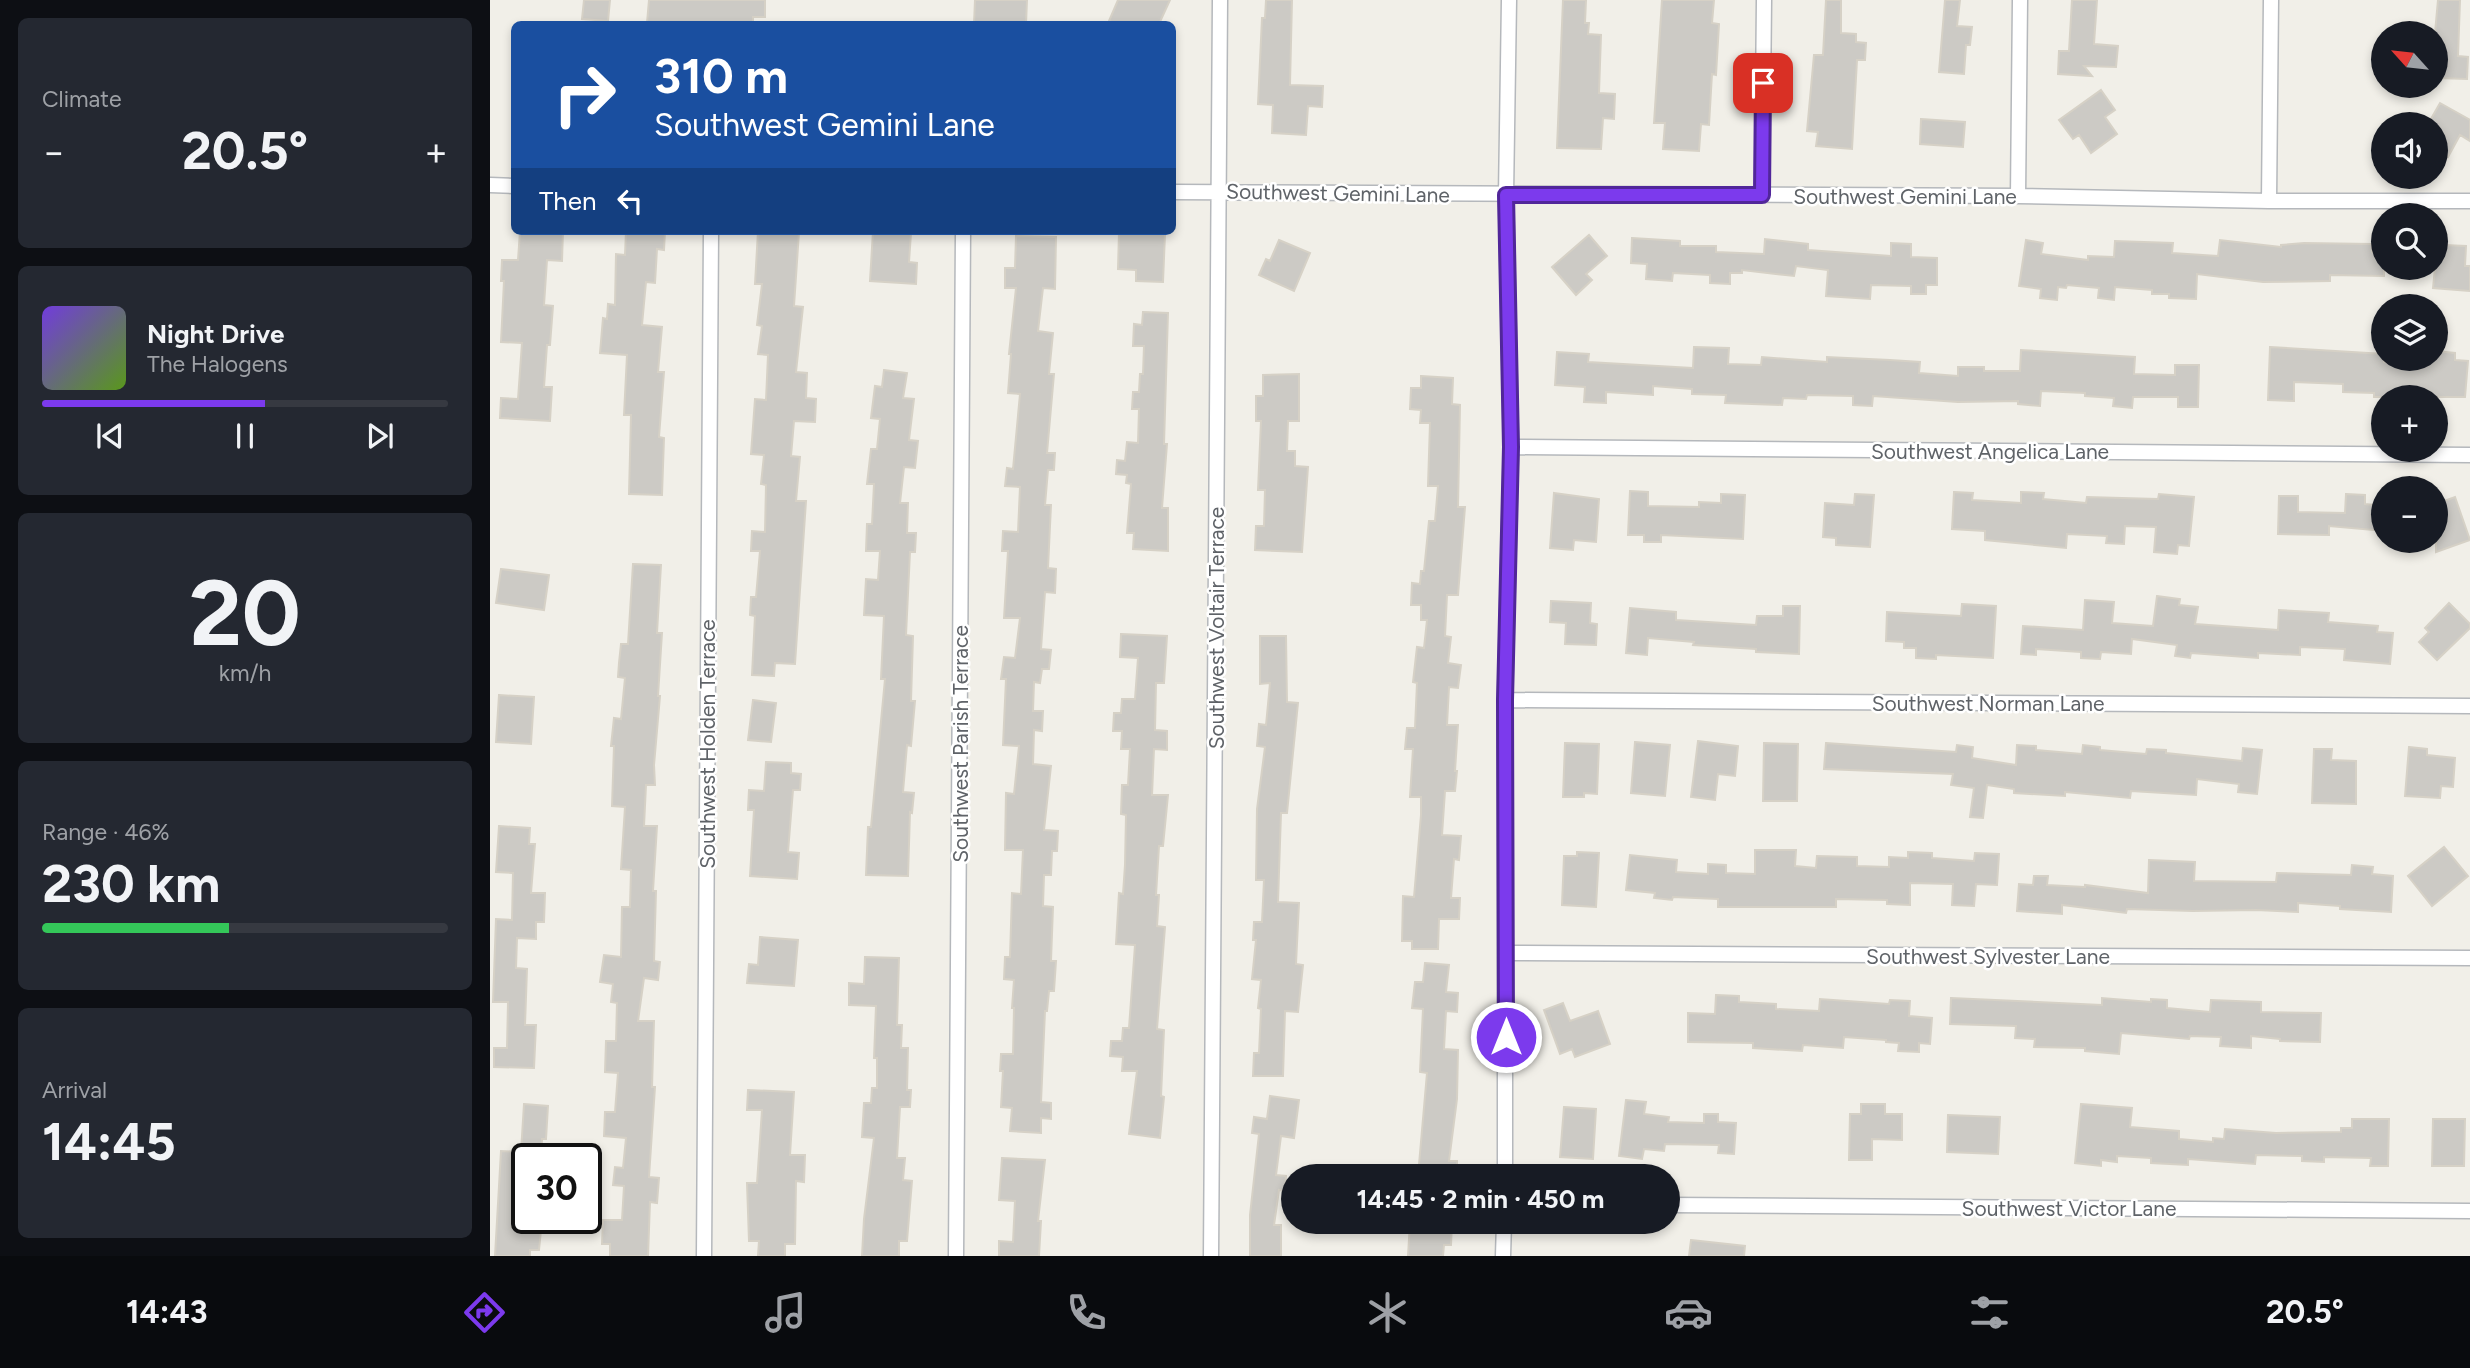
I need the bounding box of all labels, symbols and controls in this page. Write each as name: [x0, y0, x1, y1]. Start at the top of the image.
north arrow: [2371, 21, 2448, 98]
map controls: [2371, 21, 2448, 553]
text: 310 m: [654, 46, 788, 105]
icon: right: [539, 49, 630, 140]
pin: [1733, 53, 1793, 113]
icon: arrive: [1744, 64, 1782, 102]
text: Climate: [42, 85, 121, 113]
text: Southwest Gemini Lane: [654, 106, 995, 144]
button: sound: [2371, 112, 2448, 189]
text: 20.5°: [182, 120, 308, 182]
text: −: [42, 129, 66, 175]
text: +: [424, 129, 448, 175]
street label: Southwest Gemini Lane: [1226, 179, 1450, 207]
icon: left: [611, 182, 649, 220]
street label: Southwest Gemini Lane: [1793, 184, 2017, 209]
text: Then: [539, 185, 597, 217]
button: search: [2371, 203, 2448, 280]
button: layers: [2371, 294, 2448, 371]
text: Night Drive: [147, 318, 284, 350]
text: The Halogens: [147, 350, 288, 378]
button: +: [2371, 385, 2448, 462]
icon: previous: [91, 417, 129, 455]
icon: pause: [226, 417, 264, 455]
icon: next: [361, 417, 399, 455]
street label: Southwest Angelica Lane: [1871, 439, 2109, 464]
button: −: [2371, 476, 2448, 553]
street label: Southwest Voltair Terrace: [1204, 507, 1229, 749]
text: 20: [189, 559, 301, 668]
street label: Southwest Holden Terrace: [695, 619, 720, 869]
street label: Southwest Parish Terrace: [948, 625, 973, 863]
text: km/h: [219, 659, 271, 687]
street label: Southwest Norman Lane: [1872, 691, 2104, 716]
text: Range · 46%: [42, 818, 170, 846]
text: 230 km: [42, 853, 220, 915]
street label: Southwest Sylvester Lane: [1866, 944, 2110, 969]
position arrow: [1469, 1000, 1543, 1074]
text: Arrival: [42, 1076, 107, 1104]
text: 14:45: [42, 1111, 176, 1173]
speed limit sign: 30: [511, 1143, 602, 1234]
text: 14:45 · 2 min · 450 m: [1357, 1183, 1604, 1215]
street label: Southwest Victor Lane: [1962, 1196, 2176, 1221]
icon: directions: [460, 1288, 509, 1337]
icon: music: [761, 1288, 810, 1337]
icon: phone: [1062, 1288, 1111, 1337]
icon: climate: [1363, 1288, 1412, 1337]
icon: car: [1664, 1288, 1713, 1337]
icon: filters: [1965, 1288, 2014, 1337]
text: 14:43: [126, 1293, 207, 1331]
text: 20.5°: [2266, 1293, 2344, 1331]

